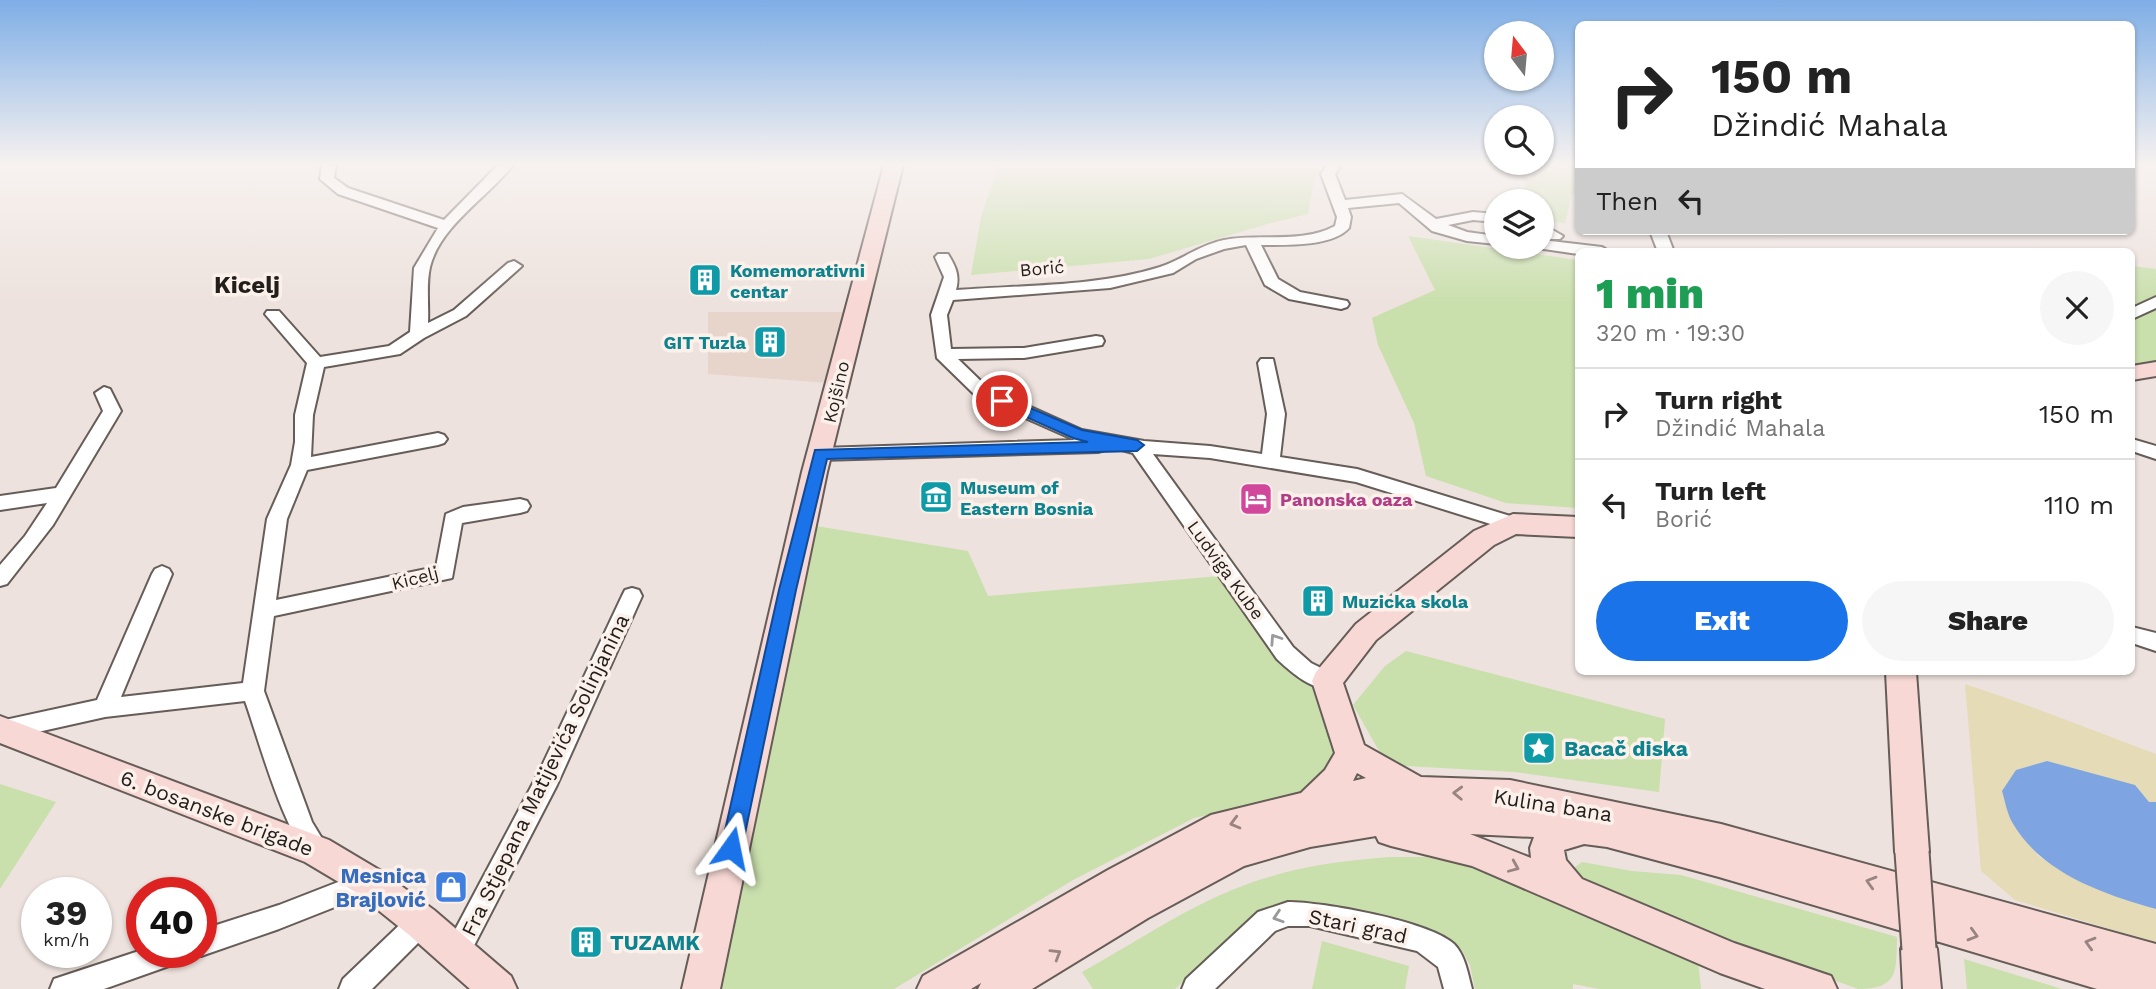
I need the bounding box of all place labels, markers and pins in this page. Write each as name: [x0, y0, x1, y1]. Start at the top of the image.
place label: Komemorativni centar: [730, 260, 865, 302]
building icon: Komemorativni centar: [686, 261, 724, 299]
building icon: GIT Tuzla: [751, 323, 789, 361]
place label: GIT Tuzla: [663, 332, 747, 353]
pin: [972, 371, 1032, 431]
place label: Museum of Eastern Bosnia: [960, 477, 1094, 519]
museum icon: Museum of Eastern Bosnia: [917, 478, 955, 516]
hotel icon: Panonska oaza: [1237, 480, 1275, 518]
place label: Panonska oaza: [1280, 489, 1413, 510]
building icon: Muzicka skola: [1299, 582, 1337, 620]
place label: Muzicka skola: [1342, 591, 1469, 612]
place icon: Bacač diska: [1520, 729, 1558, 767]
place label: Bacač diska: [1564, 736, 1689, 761]
place label: Mesnica Brajlović: [335, 863, 427, 912]
shop icon: Mesnica Brajlović: [432, 868, 470, 906]
building icon: TUZAMK: [567, 923, 605, 961]
place label: TUZAMK: [610, 930, 700, 955]

